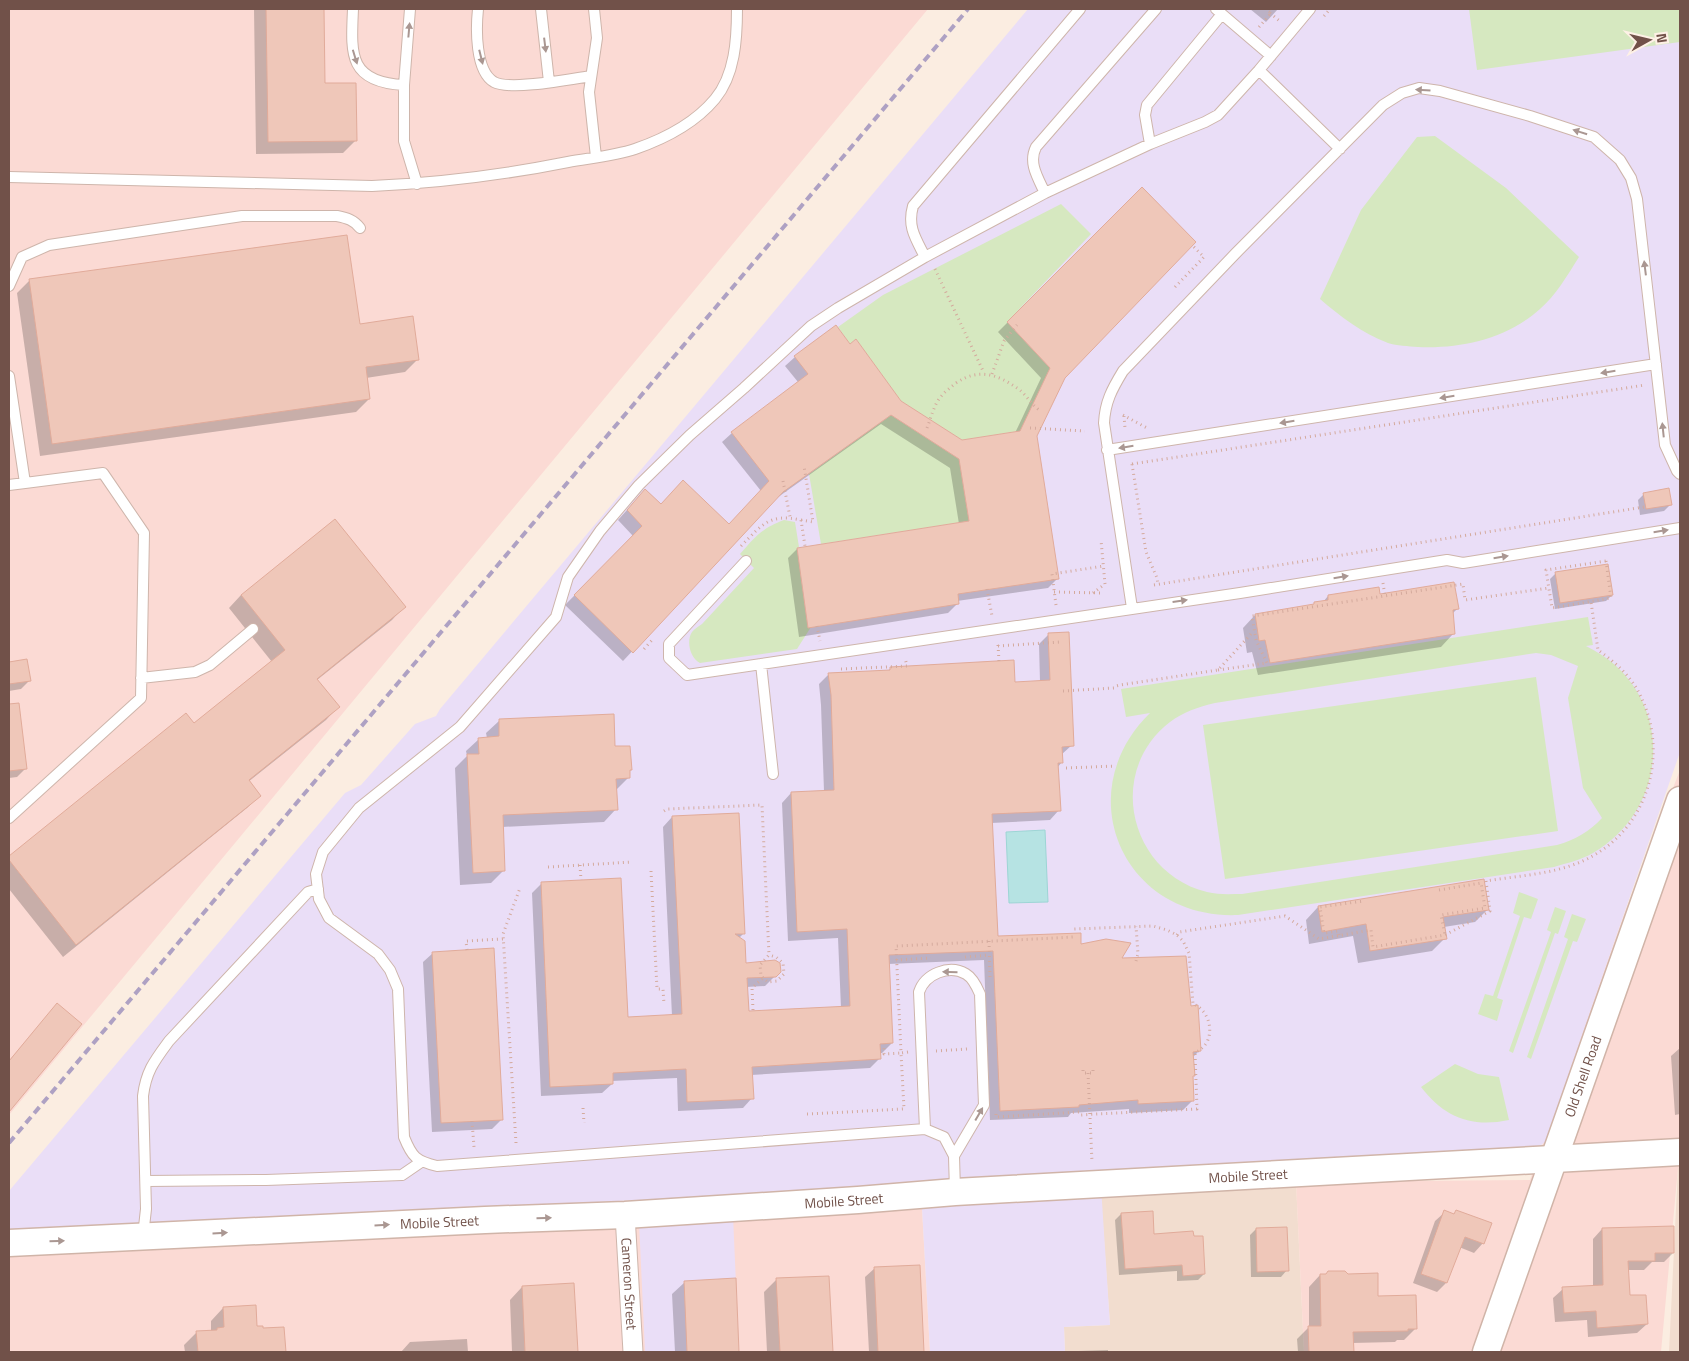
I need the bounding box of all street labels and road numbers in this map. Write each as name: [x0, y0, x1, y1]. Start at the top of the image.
street label: Old Shell Road: [1558, 1033, 1606, 1120]
street label: Mobile Street: [1208, 1163, 1288, 1188]
street label: Mobile Street: [804, 1187, 884, 1213]
street label: Mobile Street: [399, 1209, 480, 1234]
street label: Cameron Street: [616, 1237, 643, 1331]

